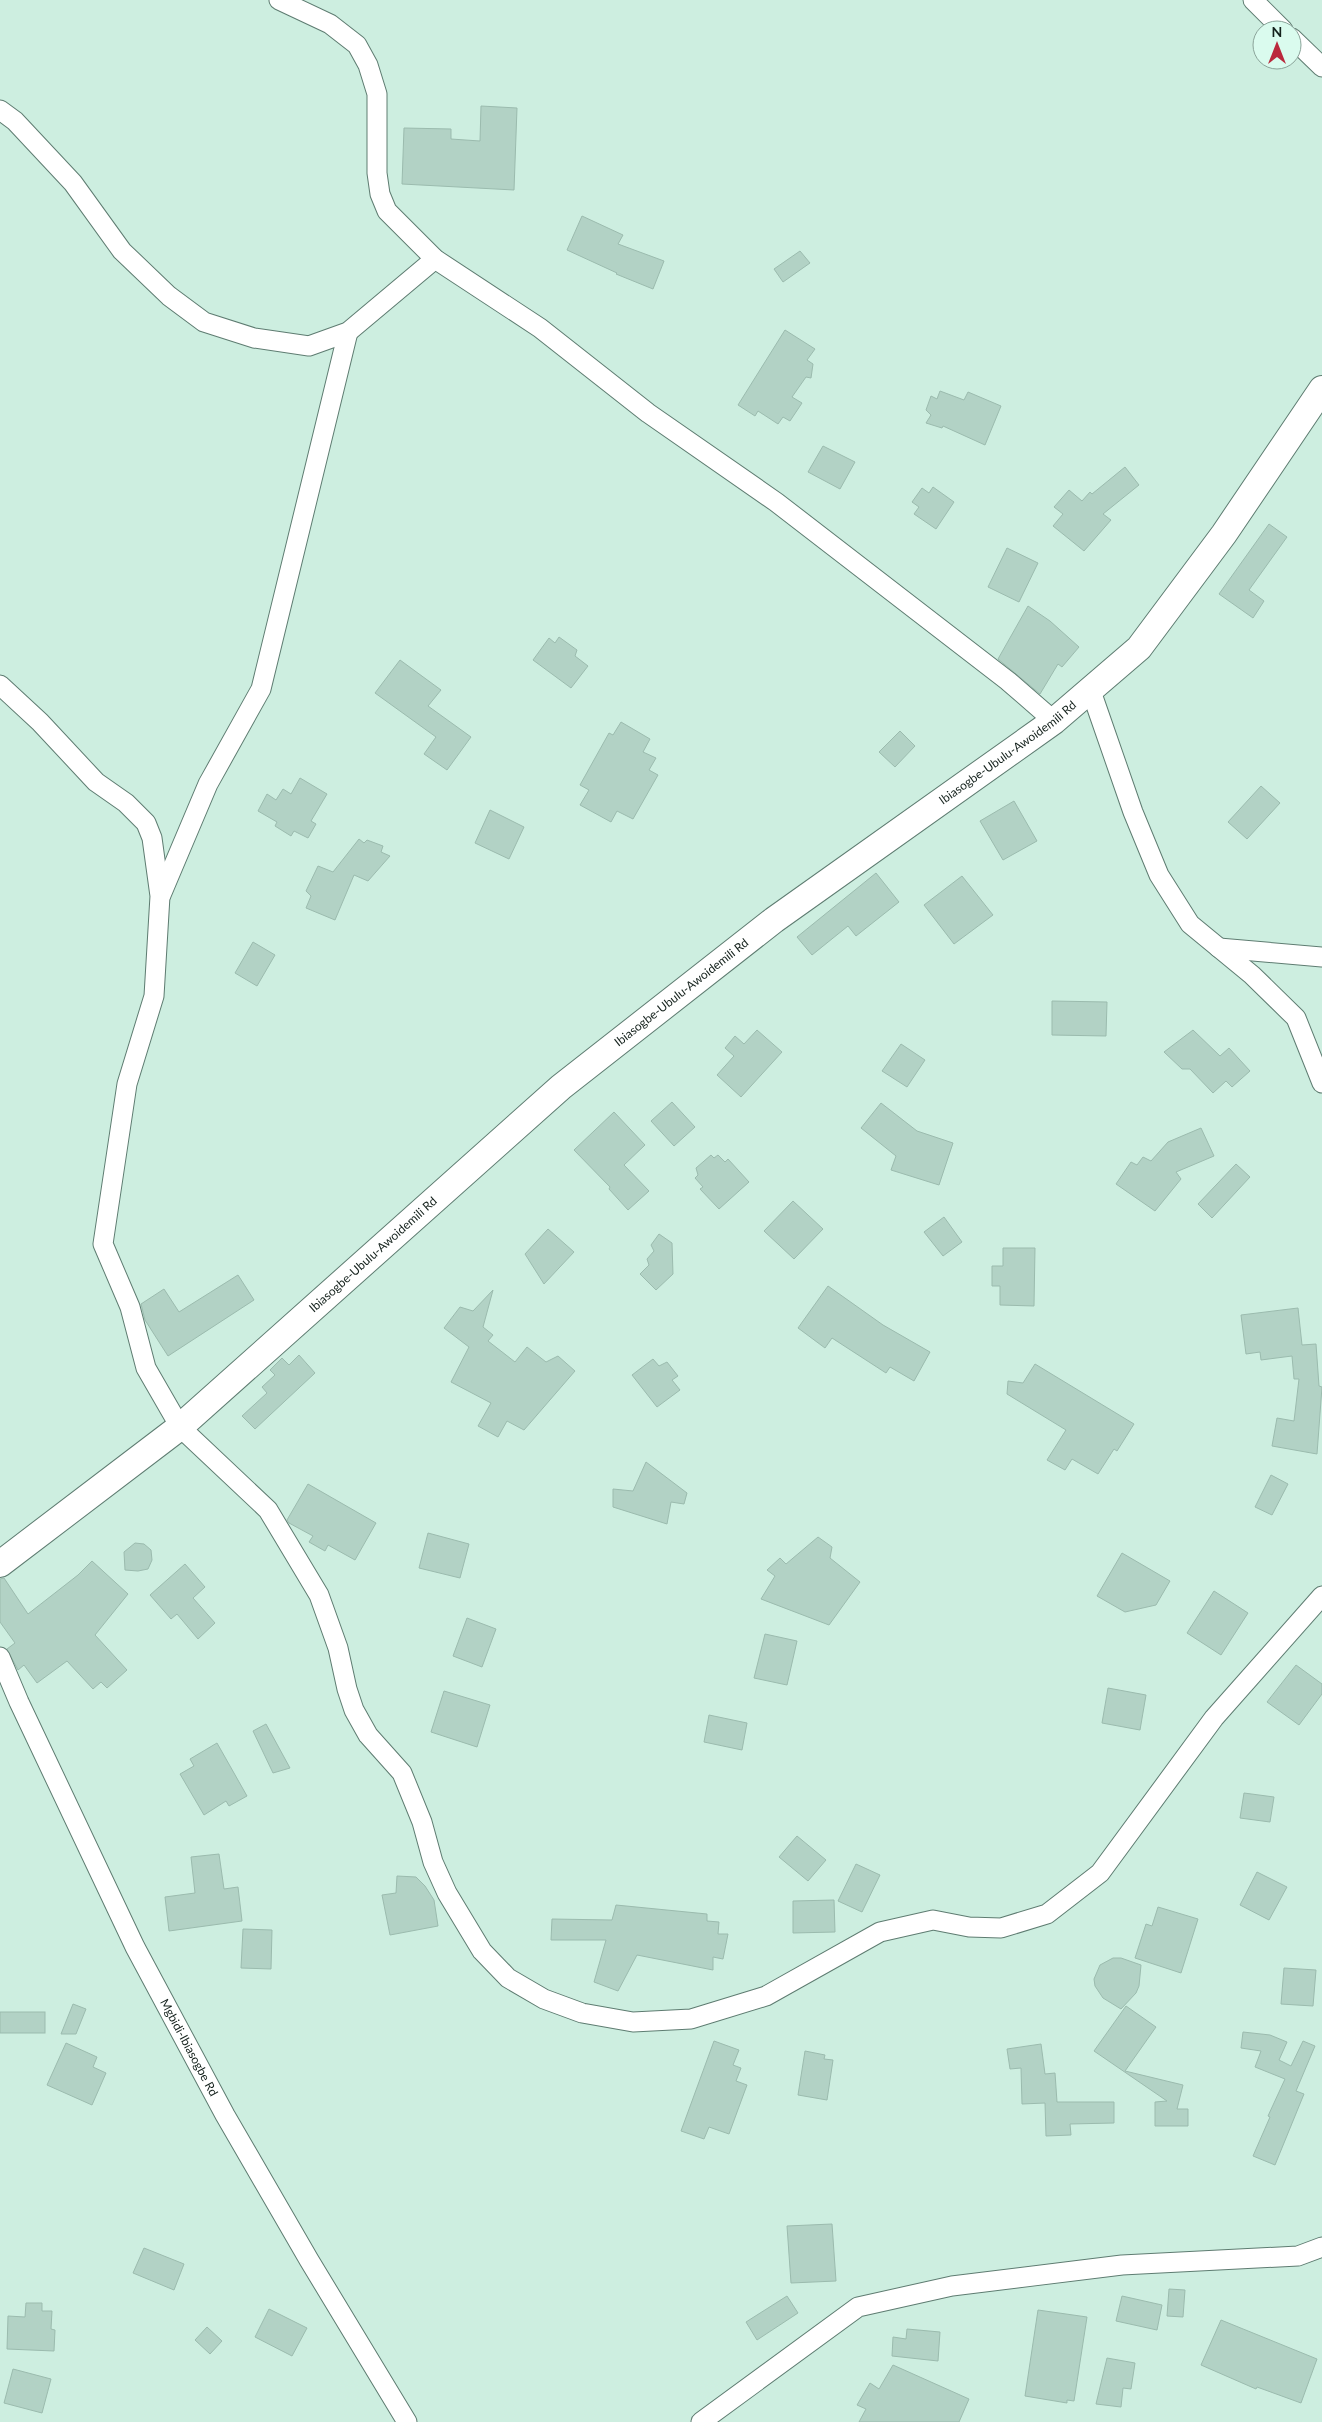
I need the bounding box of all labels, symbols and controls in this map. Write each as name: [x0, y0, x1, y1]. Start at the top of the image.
north arrow: [1252, 20, 1302, 70]
text: N: [1272, 23, 1282, 40]
street label: Ibiasogbe-Ubulu-Awoidemili Rd: [936, 697, 1079, 807]
street label: Ibiasogbe-Ubulu-Awoidemili Rd: [611, 935, 751, 1049]
street label: Ibiasogbe-Ubulu-Awoidemili Rd: [306, 1193, 440, 1315]
street label: Mgbidi-Ibiasogbe Rd: [157, 1996, 221, 2099]

